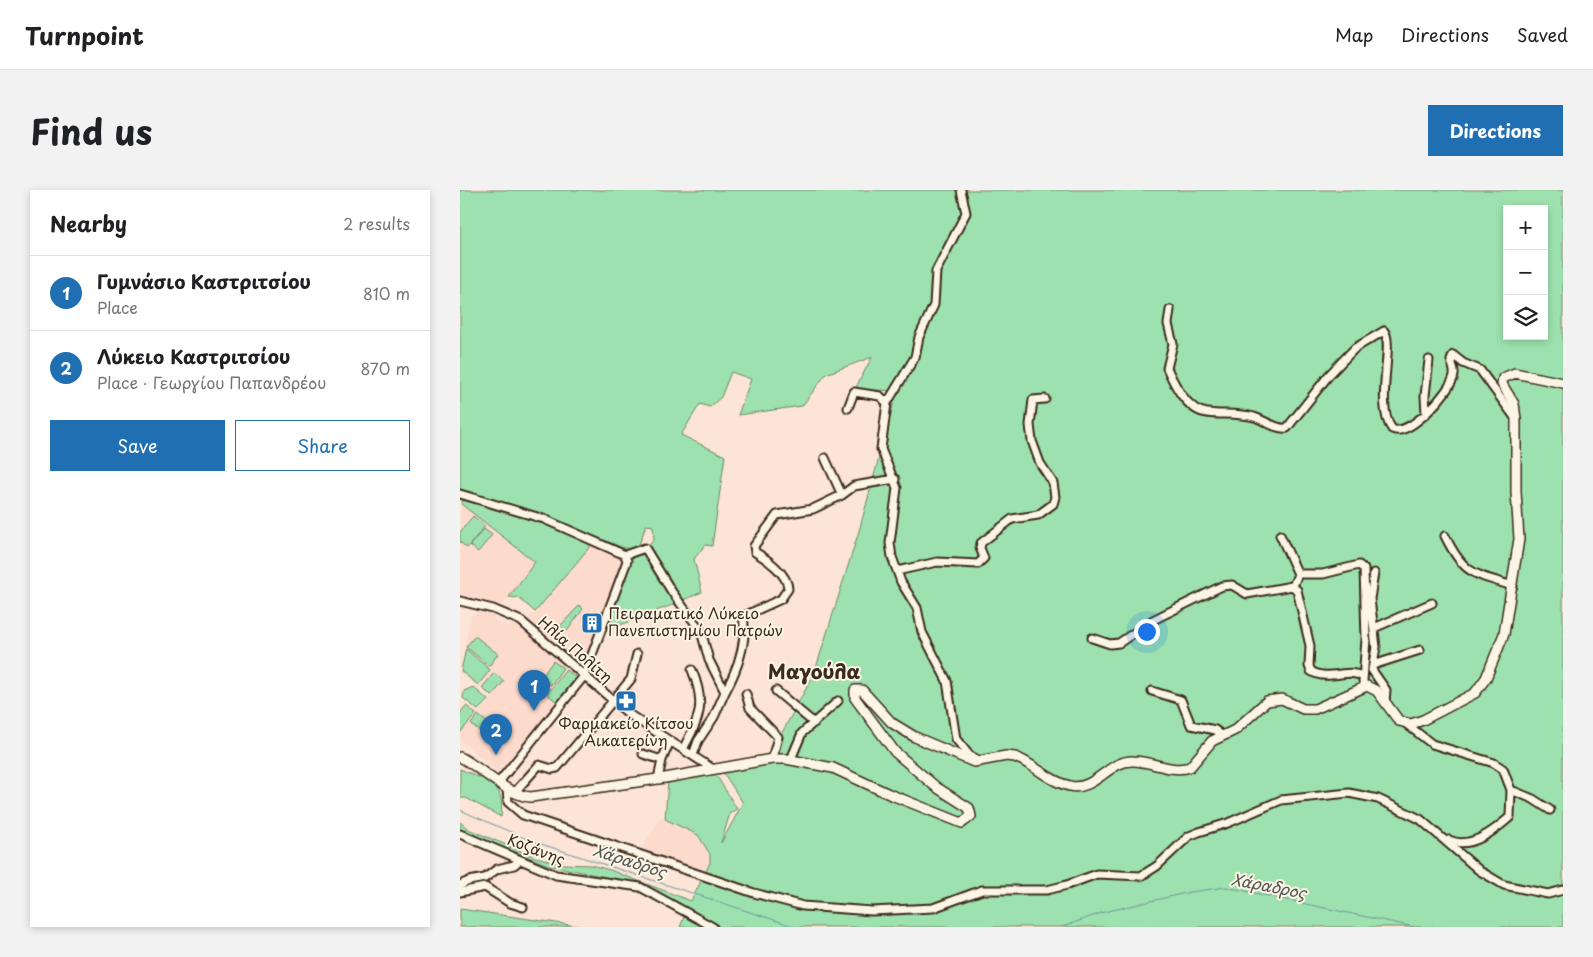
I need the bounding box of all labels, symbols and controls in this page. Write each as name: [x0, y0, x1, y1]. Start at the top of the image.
text: Turnpoint: [25, 17, 144, 53]
text: Map: [1335, 21, 1373, 48]
text: Directions: [1401, 21, 1489, 48]
text: Saved: [1517, 21, 1568, 48]
text: Find us: [30, 104, 152, 157]
button: Directions: [1428, 105, 1563, 156]
map controls: [1503, 205, 1548, 340]
button: +: [1503, 205, 1548, 250]
text: Nearby: [50, 207, 127, 239]
text: 2 results: [343, 211, 410, 235]
button: −: [1503, 250, 1548, 295]
text: Γυμνάσιο Καστριτσίου: [97, 267, 311, 295]
text: 1: [62, 281, 70, 305]
text: 810 m: [363, 281, 410, 305]
text: Place: [97, 295, 138, 319]
button: layers: [1503, 295, 1548, 340]
text: Λύκειο Καστριτσίου: [97, 342, 290, 370]
text: 2: [60, 356, 72, 380]
text: 870 m: [361, 356, 410, 380]
text: Place · Γεωργίου Παπανδρέου: [97, 370, 326, 394]
button: Save: [50, 420, 225, 471]
button: Share: [235, 420, 410, 471]
place label: Πειραματικό Λύκειο Πανεπιστημίου Πατρών: [608, 601, 783, 641]
street label: Ηλία Πολίτη: [534, 610, 618, 688]
building icon: Πειραματικό Λύκειο Πανεπιστημίου Πατρών: [580, 611, 604, 635]
your location: [1134, 619, 1160, 645]
district label: Μαγούλα: [768, 656, 861, 686]
pin: 1: [518, 670, 550, 711]
pharmacy icon: Φαρμακείο Κίτσου Αικατερίνη: [614, 689, 638, 713]
place label: Φαρμακείο Κίτσου Αικατερίνη: [559, 711, 693, 751]
pin: 2: [480, 714, 512, 755]
street label: Κοζάνης: [504, 827, 569, 870]
water label: Χάραδρος: [591, 837, 672, 884]
water label: Χάραδρος: [1230, 866, 1310, 904]

